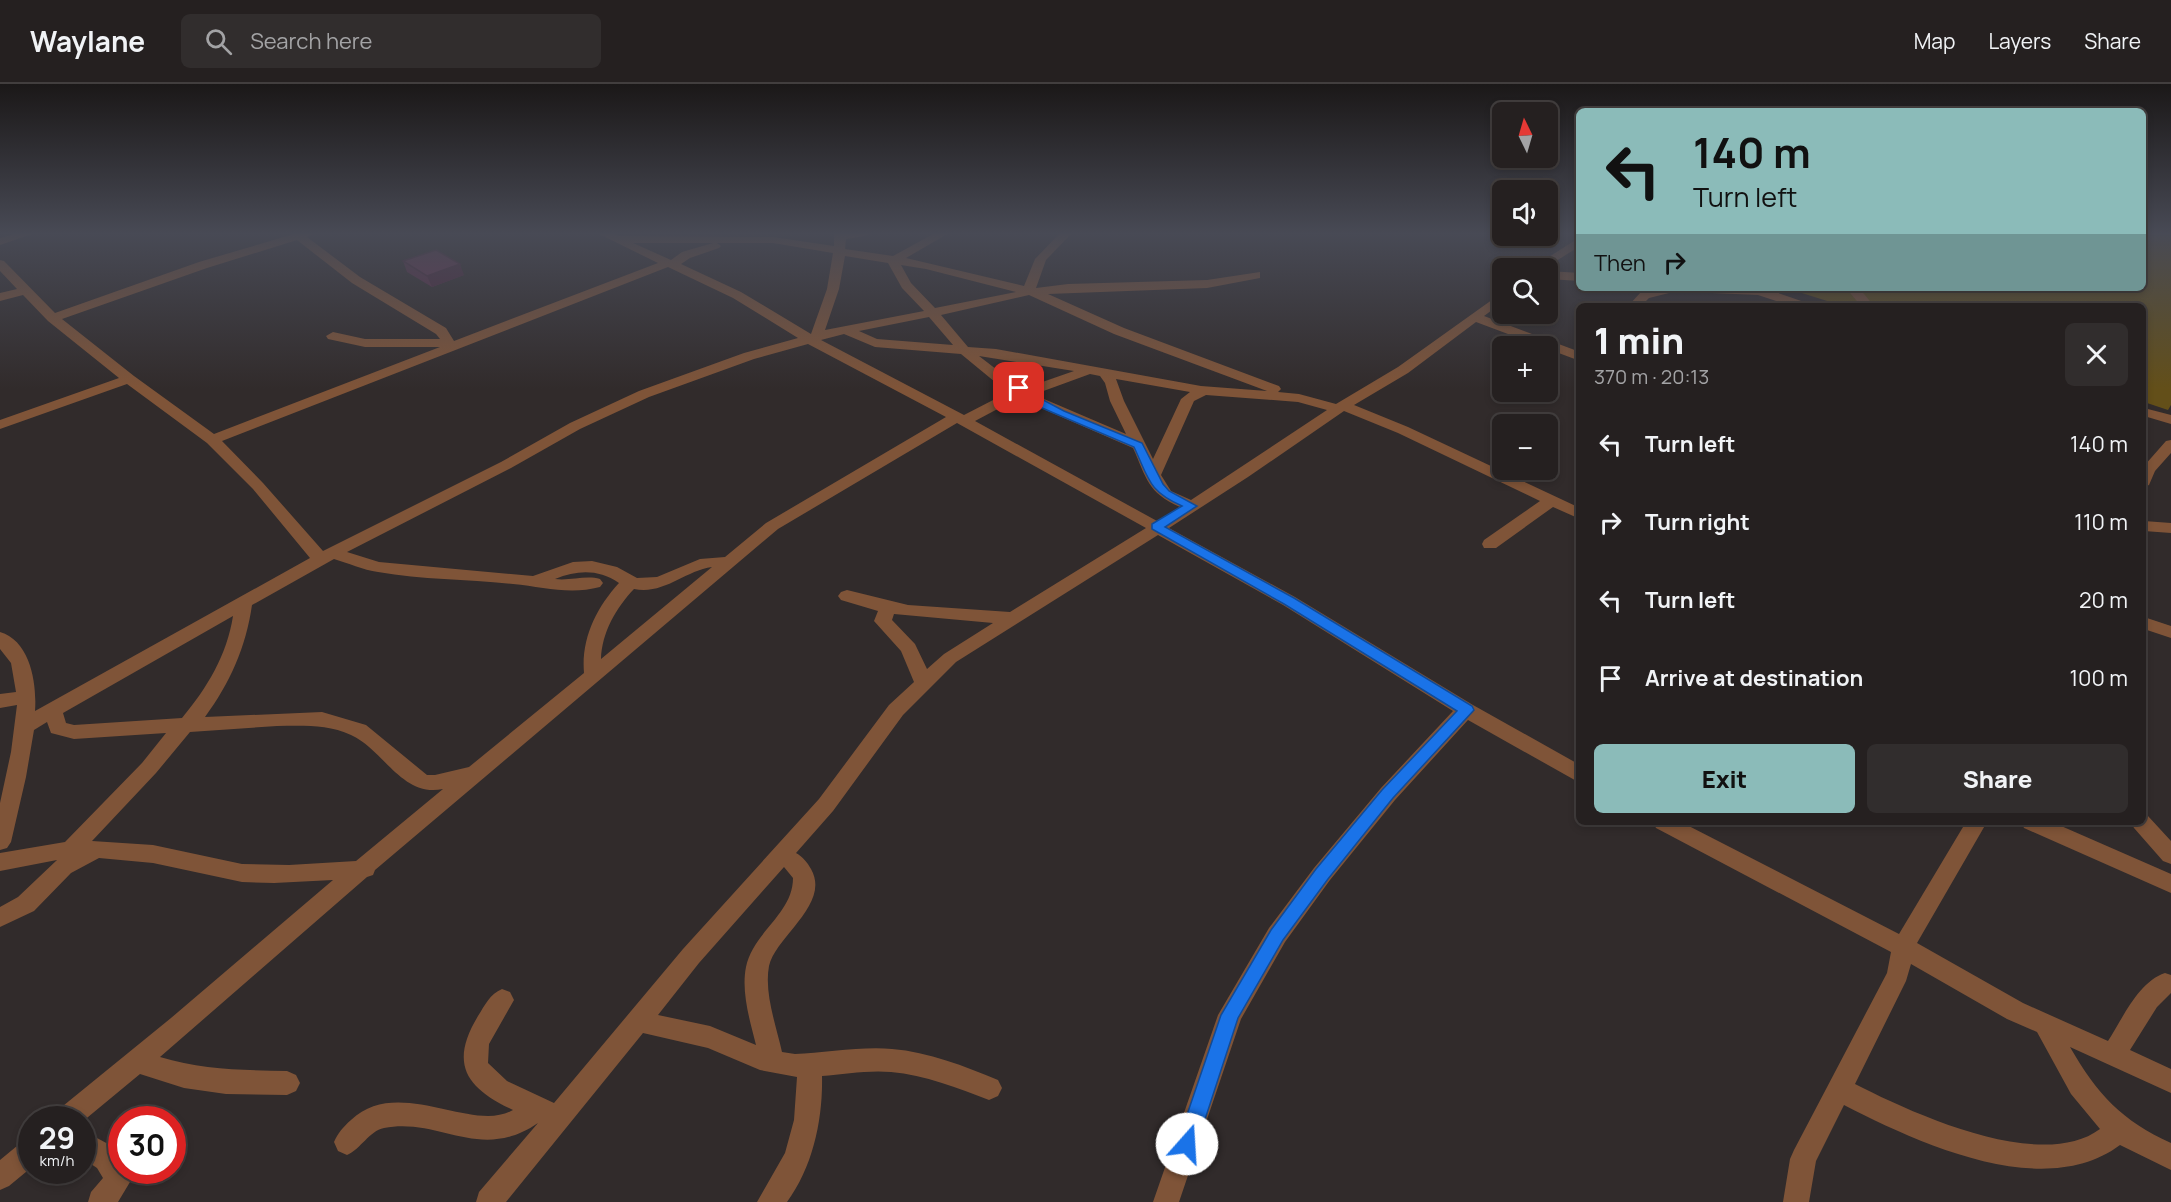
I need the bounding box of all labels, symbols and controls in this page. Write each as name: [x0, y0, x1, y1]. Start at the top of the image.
search box: [181, 14, 601, 68]
text: Waylane: [30, 22, 145, 60]
icon: search: [202, 25, 235, 58]
text: Search here: [250, 26, 372, 56]
text: Map: [1914, 27, 1955, 55]
text: Layers: [1988, 27, 2051, 55]
text: Share: [2084, 27, 2141, 55]
north arrow: [1492, 102, 1558, 168]
map controls: [1492, 102, 1558, 480]
text: 140 m: [1693, 123, 1811, 181]
icon: left: [1594, 132, 1672, 210]
text: Turn left: [1693, 178, 1797, 215]
button: sound: [1492, 180, 1558, 246]
icon: right: [1658, 246, 1691, 279]
text: Then: [1594, 248, 1646, 278]
button: search: [1492, 258, 1558, 324]
text: 1 min: [1594, 316, 1684, 365]
button: close: [2065, 323, 2128, 386]
button: +: [1492, 336, 1558, 402]
pin: [993, 362, 1044, 413]
text: 370 m · 20:13: [1594, 363, 1709, 390]
icon: arrive: [1002, 371, 1035, 404]
button: −: [1492, 414, 1558, 480]
icon: left: [1594, 428, 1627, 461]
text: Turn left: [1645, 429, 1735, 459]
text: 140 m: [2070, 429, 2128, 459]
icon: right: [1594, 506, 1627, 539]
text: Turn right: [1645, 507, 1750, 537]
text: 110 m: [2074, 507, 2128, 537]
icon: left: [1594, 584, 1627, 617]
text: Turn left: [1645, 585, 1735, 615]
text: 20 m: [2079, 585, 2128, 615]
icon: arrive: [1594, 662, 1627, 695]
text: Arrive at destination: [1645, 663, 1863, 693]
text: 100 m: [2070, 663, 2128, 693]
button: Exit: [1594, 744, 1855, 813]
button: Share: [1867, 744, 2128, 813]
speed limit sign: 30: [108, 1106, 186, 1184]
position arrow: [1155, 1112, 1219, 1176]
text: 29: [39, 1117, 75, 1158]
text: km/h: [40, 1150, 74, 1171]

